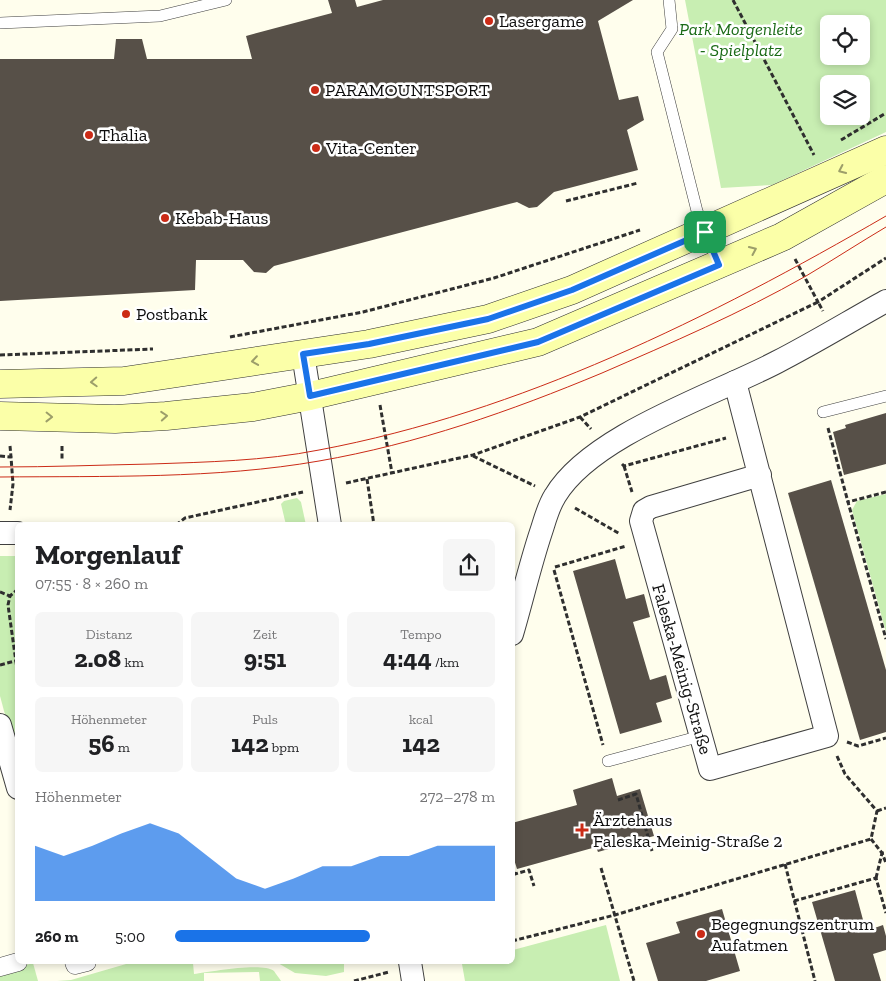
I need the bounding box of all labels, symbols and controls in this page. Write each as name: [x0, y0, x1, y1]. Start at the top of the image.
place label: Lasergame: [499, 10, 584, 32]
marker: Lasergame: [483, 15, 495, 27]
map controls: [820, 15, 870, 125]
button: locate: [820, 15, 870, 65]
park label: Park Morgenleite - Spielplatz: [679, 18, 803, 61]
button: layers: [820, 75, 870, 125]
place label: PARAMOUNTSPORT: [325, 79, 490, 101]
marker: PARAMOUNTSPORT: [309, 84, 321, 96]
place label: Thalia: [99, 124, 148, 146]
marker: Thalia: [83, 129, 95, 141]
place label: Vita-Center: [325, 137, 417, 159]
marker: Vita-Center: [310, 142, 322, 154]
one-way arrow: [838, 164, 847, 174]
place label: Kebab-Haus: [175, 207, 269, 229]
pin: [684, 211, 726, 253]
marker: Kebab-Haus: [159, 212, 171, 224]
icon: arrive: [691, 218, 719, 246]
one-way arrow: [748, 246, 757, 256]
place label: Postbank: [136, 303, 208, 325]
marker: Postbank: [120, 308, 132, 320]
one-way arrow: [250, 355, 258, 366]
one-way arrow: [89, 377, 97, 388]
one-way arrow: [160, 411, 168, 422]
one-way arrow: [45, 412, 53, 422]
text: Morgenlauf: [35, 538, 181, 571]
button: share: [443, 539, 495, 591]
text: 07:55 · 8 × 260 m: [35, 574, 148, 593]
street label: Faleska-Meinig-Straße: [647, 581, 717, 757]
text: Distanz: [86, 626, 132, 643]
text: Zeit: [253, 626, 277, 643]
text: Tempo: [400, 626, 442, 643]
text: 2.08: [74, 643, 121, 673]
text: 9:51: [244, 643, 286, 673]
text: 4:44: [383, 643, 432, 673]
text: km: [121, 654, 144, 671]
text: /km: [432, 654, 459, 671]
text: Höhenmeter: [71, 711, 147, 728]
text: Puls: [252, 711, 278, 728]
text: kcal: [409, 711, 433, 728]
text: 56: [88, 728, 115, 758]
text: 142: [231, 728, 269, 758]
text: 142: [402, 728, 440, 758]
text: m: [115, 739, 130, 756]
text: bpm: [269, 739, 299, 756]
text: Höhenmeter: [35, 787, 122, 806]
text: 272–278 m: [419, 787, 495, 806]
place label: Ärztehaus Faleska-Meinig-Straße 2: [593, 809, 783, 852]
marker: Ärztehaus Faleska-Meinig-Straße 2: [575, 823, 589, 837]
place label: Begegnungszentrum Aufatmen: [711, 913, 874, 956]
text: 260 m: [35, 927, 78, 946]
text: 5:00: [115, 927, 145, 946]
marker: Begegnungszentrum Aufatmen: [695, 928, 707, 940]

